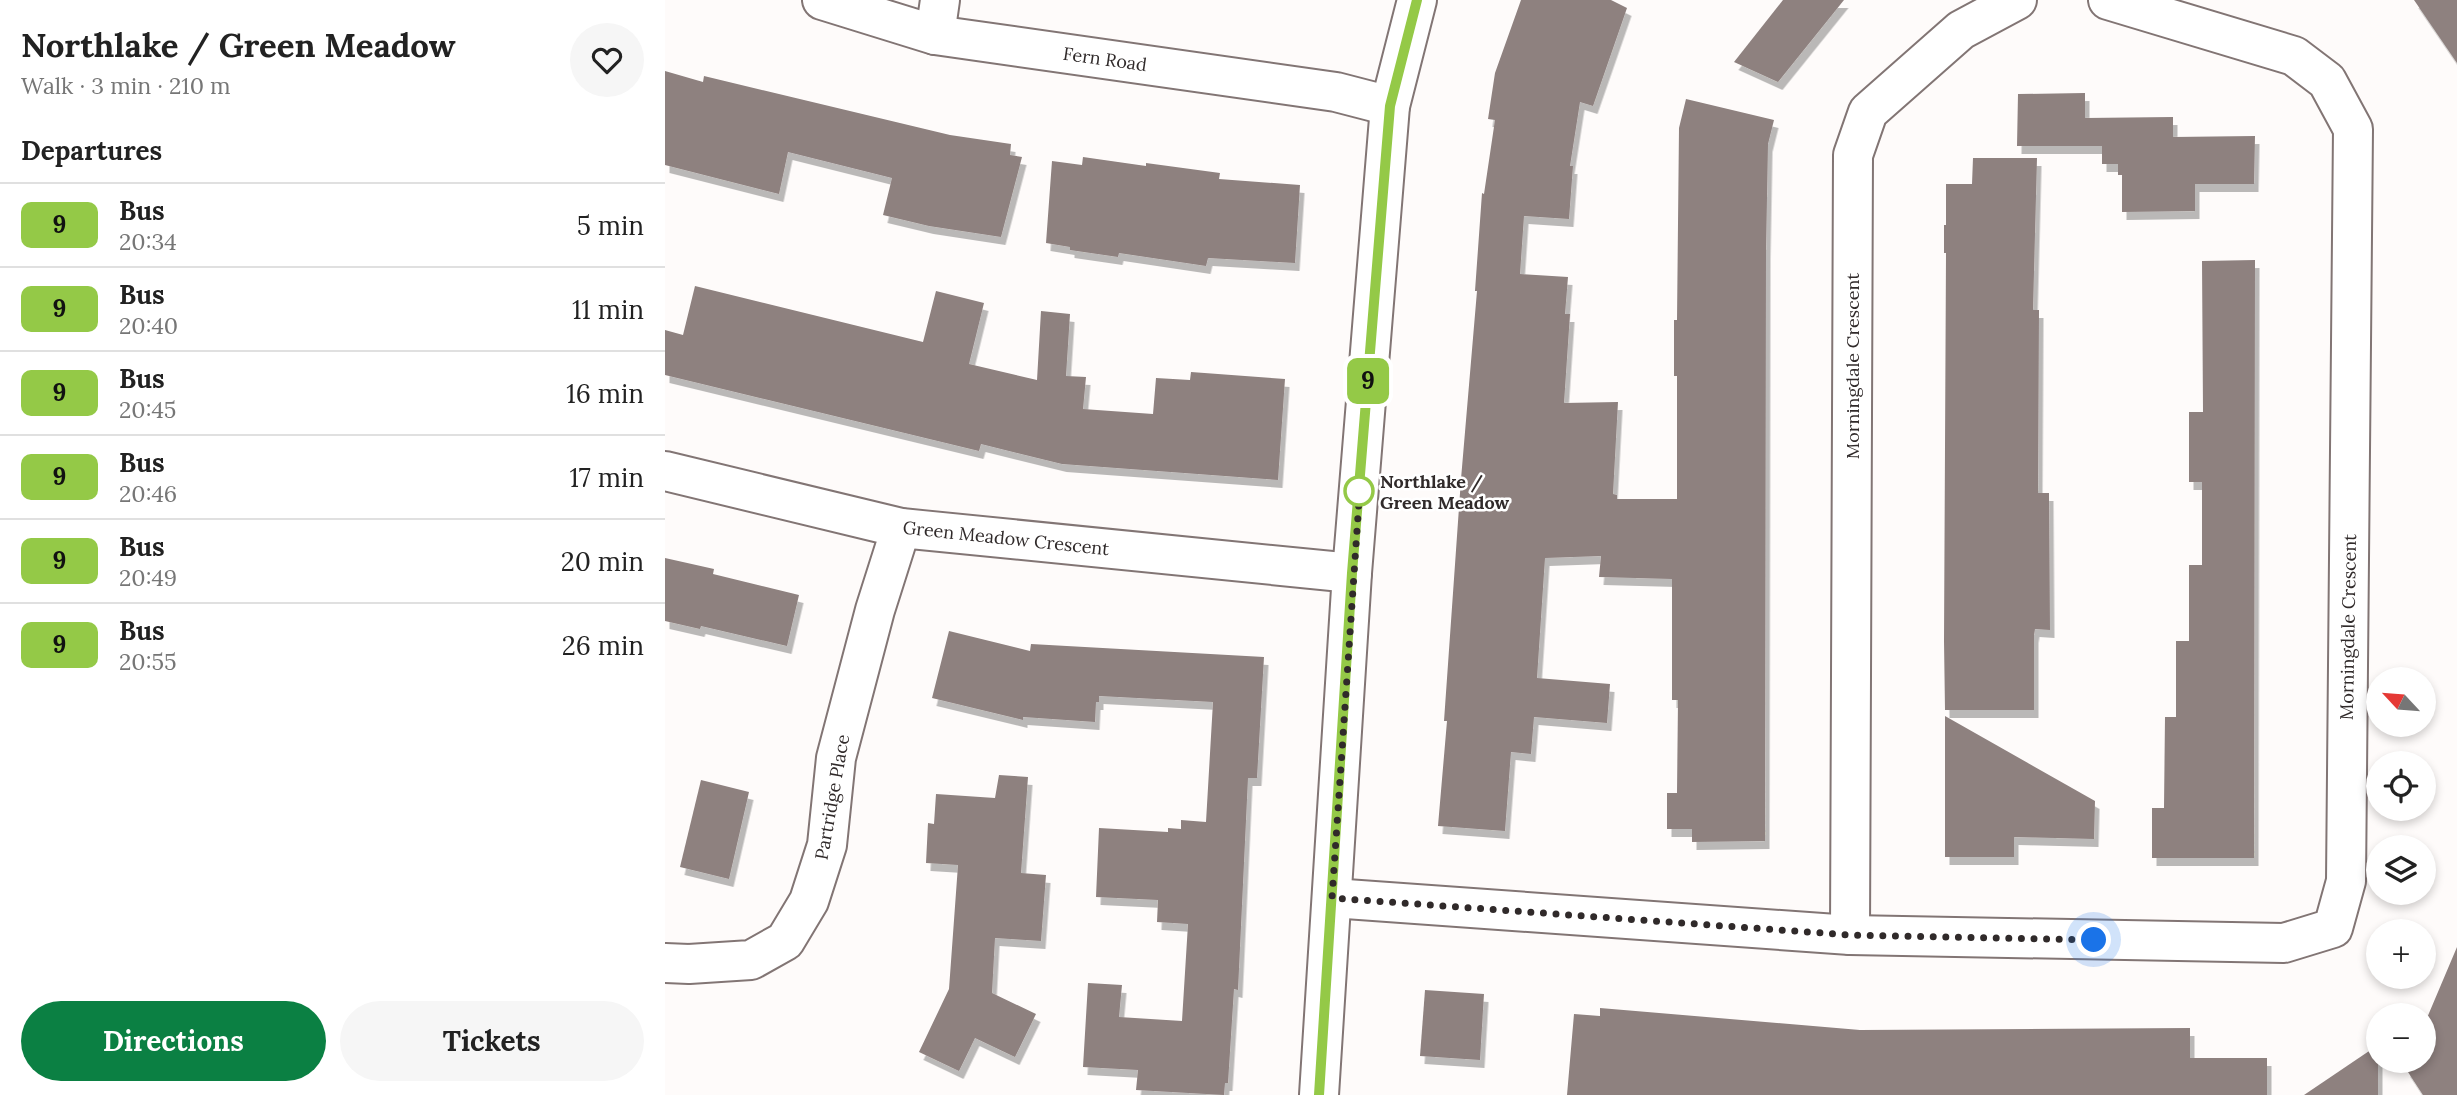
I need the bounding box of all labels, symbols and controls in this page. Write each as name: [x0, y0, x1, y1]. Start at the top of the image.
button: heart: [570, 23, 644, 97]
text: Northlake / Green Meadow: [21, 24, 456, 66]
street label: Fern Road: [1062, 42, 1149, 76]
text: Walk · 3 min · 210 m: [21, 71, 231, 100]
text: Departures: [21, 134, 162, 167]
text: Bus: [119, 194, 165, 227]
text: 9: [53, 209, 66, 240]
text: 5 min: [577, 209, 644, 242]
text: 20:34: [119, 227, 177, 256]
street label: Morningdale Crescent: [1841, 273, 1864, 459]
text: Bus: [119, 278, 165, 311]
text: 9: [53, 293, 66, 324]
text: 11 min: [572, 293, 644, 326]
text: 20:40: [119, 311, 178, 340]
line badge: 9: [1345, 358, 1391, 404]
text: Bus: [119, 362, 165, 395]
text: 9: [1361, 365, 1375, 396]
text: 9: [53, 377, 66, 408]
text: 16 min: [566, 377, 644, 410]
text: 20:45: [119, 395, 176, 424]
text: Bus: [119, 446, 165, 479]
text: 9: [53, 461, 66, 492]
text: 17 min: [569, 461, 644, 494]
place label: Northlake / Green Meadow: [1380, 470, 1510, 514]
marker: Northlake / Green Meadow: [1344, 476, 1374, 506]
text: 20:46: [119, 479, 177, 508]
street label: Green Meadow Crescent: [902, 516, 1110, 560]
text: Bus: [119, 530, 165, 563]
street label: Morningdale Crescent: [2335, 534, 2361, 720]
text: 9: [53, 545, 66, 576]
text: 20 min: [561, 545, 644, 578]
text: 20:49: [119, 563, 177, 592]
text: Bus: [119, 614, 165, 647]
text: 9: [53, 629, 66, 660]
text: 26 min: [562, 629, 644, 662]
text: 20:55: [119, 647, 176, 676]
north arrow: [2366, 667, 2436, 737]
map controls: [2366, 667, 2436, 1073]
street label: Partridge Place: [810, 732, 854, 862]
button: locate: [2366, 751, 2436, 821]
button: layers: [2366, 835, 2436, 905]
button: +: [2366, 919, 2436, 989]
your location: [2076, 922, 2111, 957]
button: Directions: [21, 1001, 326, 1081]
button: Tickets: [340, 1001, 644, 1081]
button: −: [2366, 1003, 2436, 1073]

